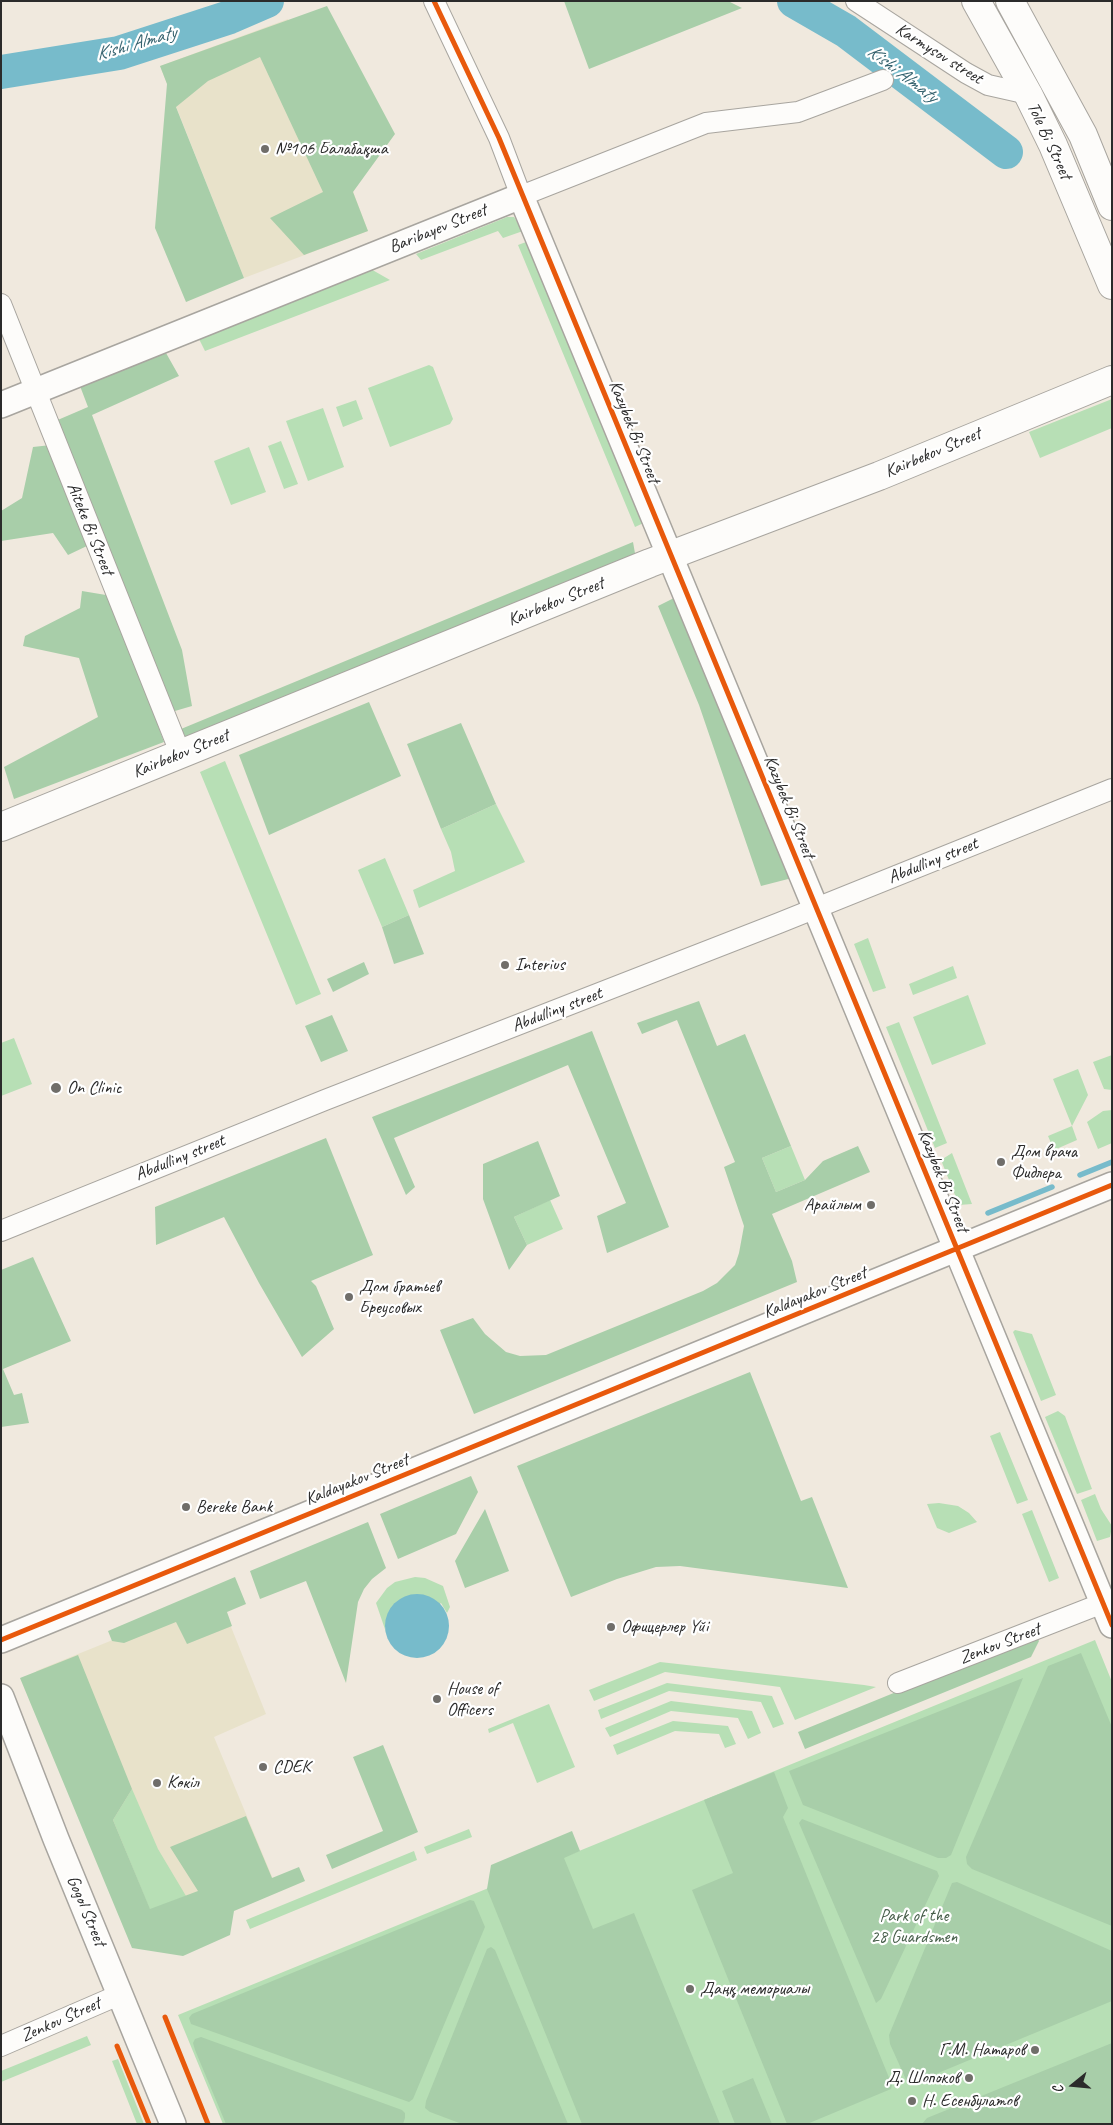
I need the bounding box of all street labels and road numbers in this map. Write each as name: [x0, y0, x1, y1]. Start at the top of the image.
street label: Karmysov street: [891, 19, 987, 89]
street label: Tole Bi Street: [1022, 99, 1076, 183]
street label: Baribayev Street: [386, 200, 490, 258]
street label: Kazybek Bi Street: [604, 377, 664, 487]
street label: Kairbekov Street: [882, 423, 984, 483]
street label: Aiteke Bi Street: [62, 480, 118, 578]
street label: Kairbekov Street: [505, 573, 607, 631]
street label: Kairbekov Street: [130, 725, 232, 783]
street label: Kazybek Bi Street: [759, 752, 819, 862]
street label: Abdulliny street: [885, 833, 981, 889]
street label: Abdulliny street: [509, 983, 605, 1037]
street label: Kazybek Bi Street: [913, 1126, 973, 1236]
street label: Abdulliny street: [132, 1130, 228, 1186]
street label: Kaldayakov Street: [760, 1262, 870, 1324]
street label: Kaldayakov Street: [302, 1449, 412, 1511]
street label: Zenkov Street: [956, 1619, 1044, 1669]
street label: Gogol Street: [62, 1873, 110, 1949]
street label: Zenkov Street: [18, 1993, 104, 2047]

